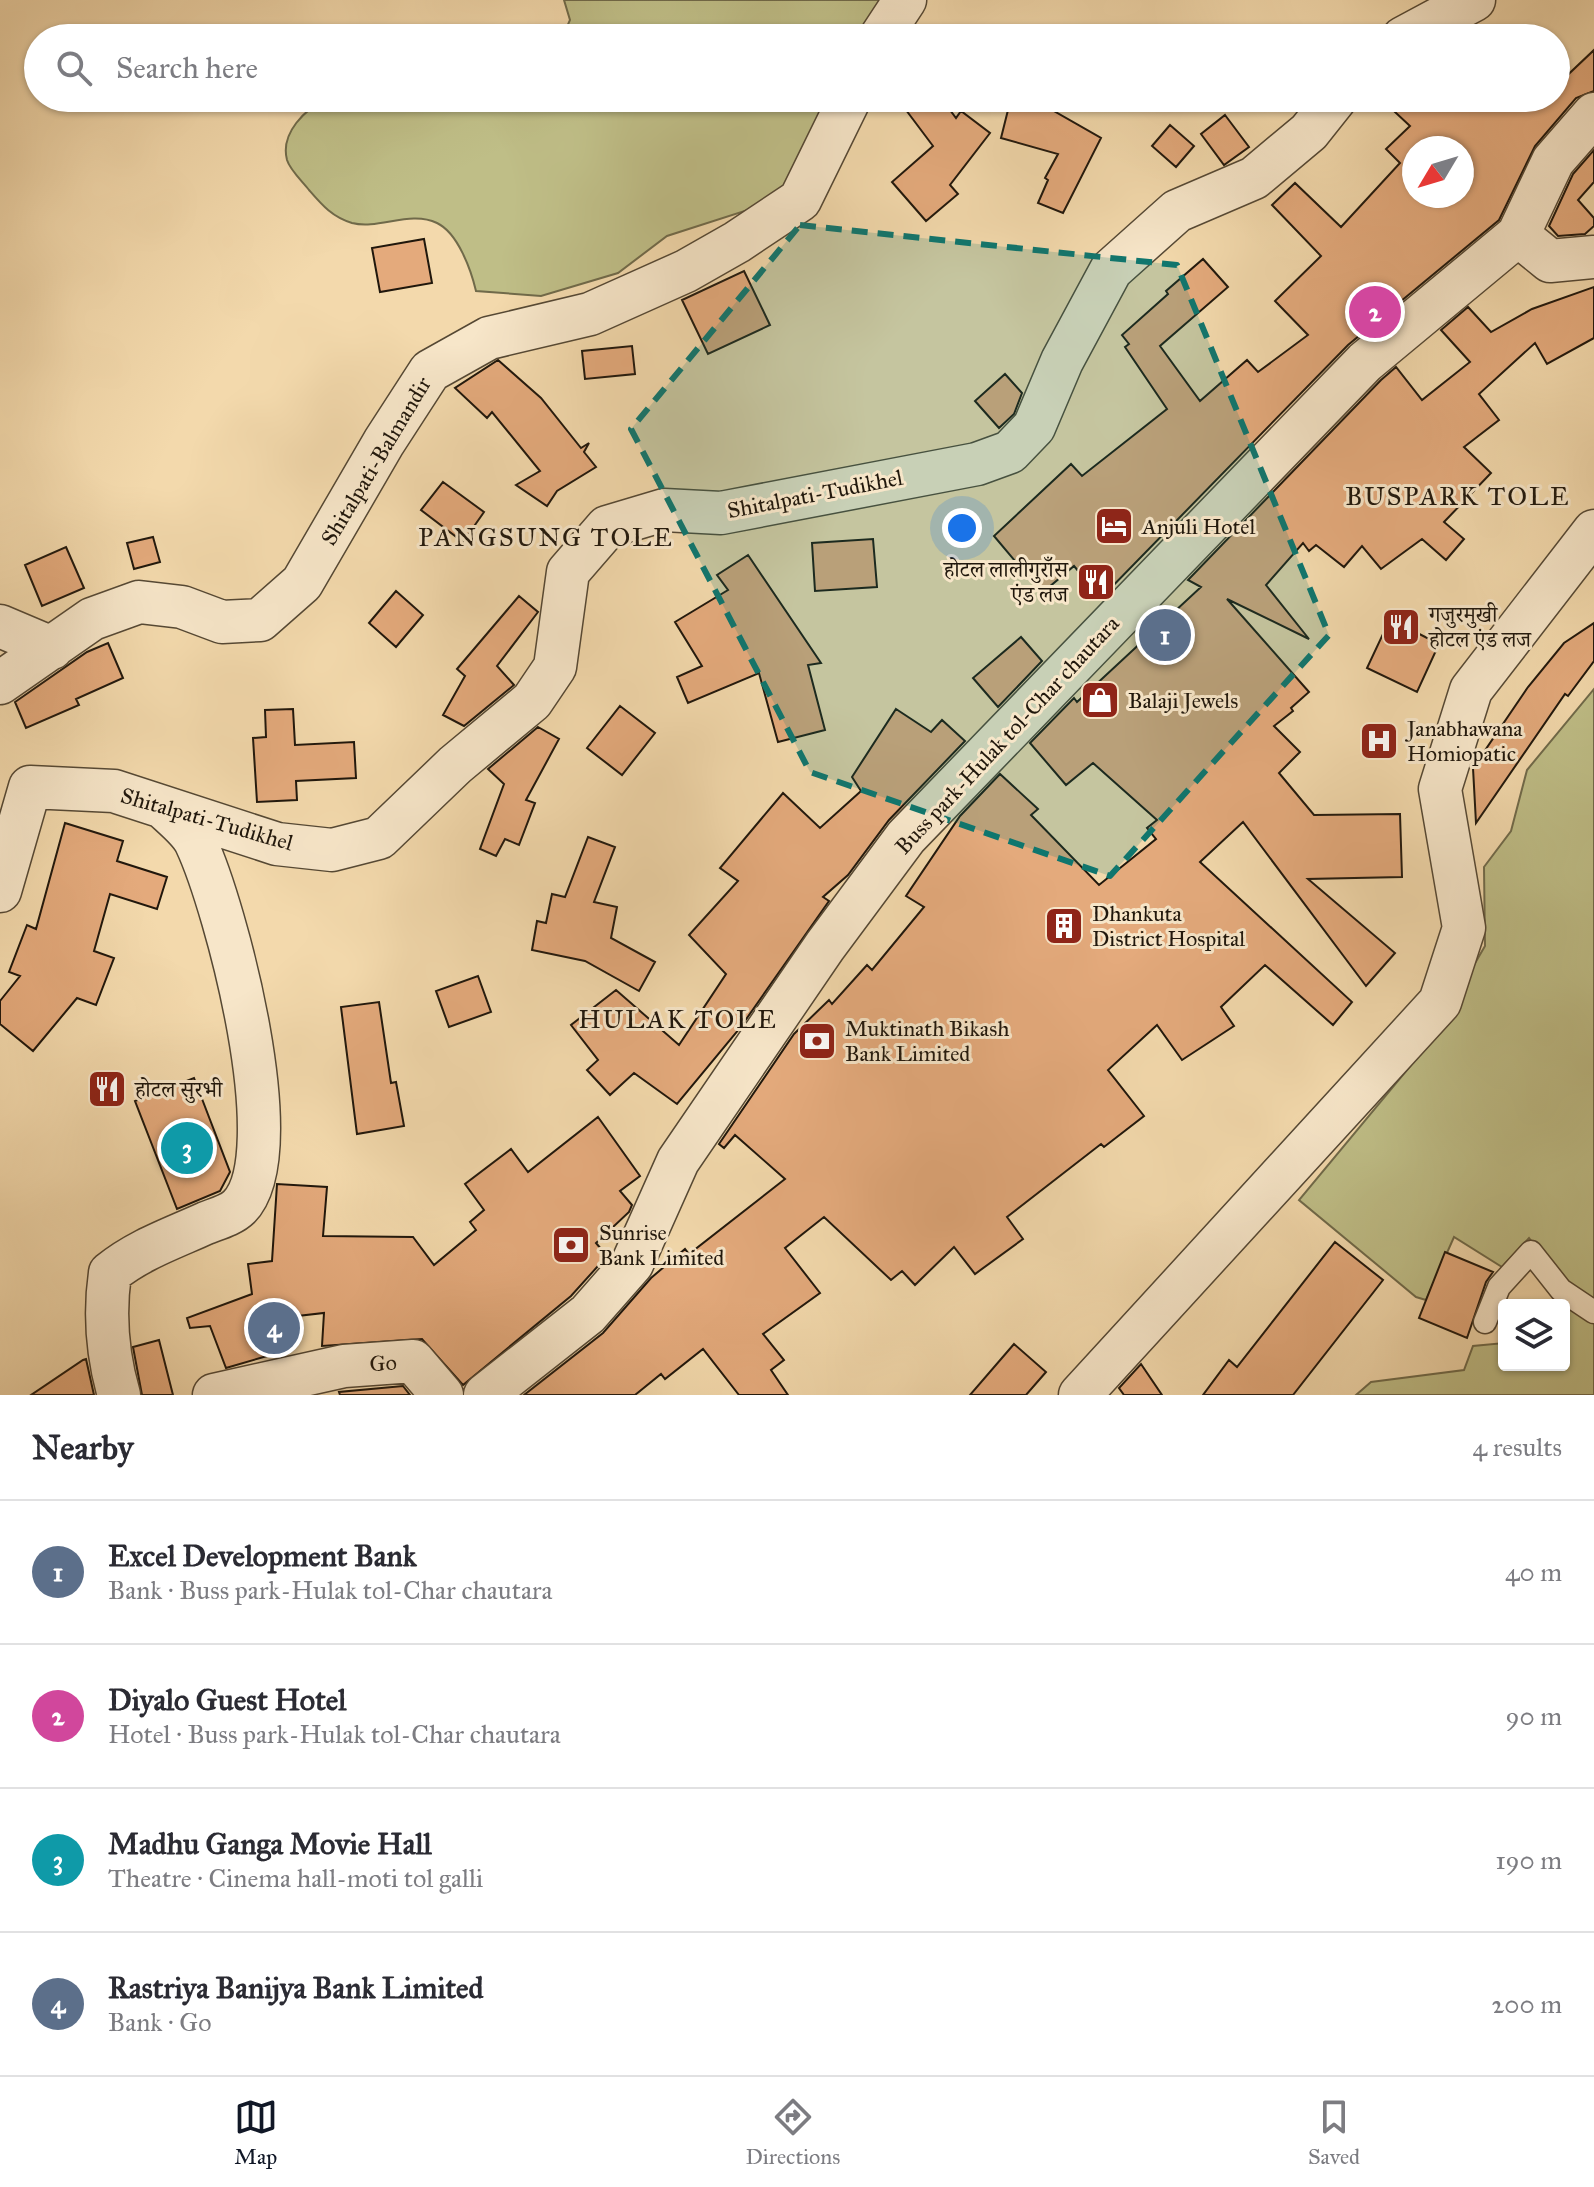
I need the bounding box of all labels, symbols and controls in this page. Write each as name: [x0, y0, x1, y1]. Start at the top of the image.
search box: [24, 24, 1570, 112]
icon: search: [52, 46, 96, 90]
text: Search here: [116, 50, 258, 86]
north arrow: [1402, 136, 1474, 208]
pin: 2: [1349, 282, 1401, 342]
street label: Shitalpati-Balmandir: [315, 371, 437, 550]
street label: Shitalpati-Tudikhel: [725, 464, 905, 524]
district label: BUSPARK TOLE: [1345, 480, 1571, 512]
hotel icon: Anjuli Hotel: [1093, 505, 1135, 547]
your location: [942, 508, 982, 548]
place label: Anjuli Hotel: [1141, 513, 1255, 540]
district label: PANGSUNG TOLE: [418, 521, 674, 553]
place label: होटल लालीगुराँस एंड लज: [943, 556, 1070, 608]
restaurant icon: होटल लालीगुराँस एंड लज: [1075, 561, 1117, 603]
place label: गजुरमुखी होटल एंड लज: [1428, 601, 1532, 653]
pin: 1: [1139, 605, 1191, 665]
restaurant icon: गजुरमुखी होटल एंड लज: [1380, 606, 1422, 648]
street label: Buss park-Hulak tol-Char chautara: [889, 610, 1125, 860]
shop icon: Balaji Jewels: [1079, 679, 1121, 721]
place label: Balaji Jewels: [1128, 687, 1238, 714]
place label: Janabhawana Homiopatic: [1405, 715, 1523, 767]
hospital icon: Janabhawana Homiopatic: [1358, 720, 1400, 762]
street label: Shitalpati-Tudikhel: [118, 781, 296, 857]
place label: Dhankuta District Hospital: [1092, 900, 1245, 952]
building icon: Dhankuta District Hospital: [1043, 905, 1085, 947]
district label: HULAK TOLE: [578, 1003, 778, 1035]
place label: Muktinath Bikash Bank Limited: [845, 1015, 1009, 1067]
bank icon: Muktinath Bikash Bank Limited: [796, 1020, 838, 1062]
restaurant icon: होटल सुरभी: [86, 1068, 128, 1110]
place label: होटल सुरभी: [134, 1076, 224, 1104]
pin: 3: [161, 1118, 213, 1178]
place label: Sunrise Bank Limited: [599, 1219, 724, 1271]
bank icon: Sunrise Bank Limited: [550, 1224, 592, 1266]
pin: 4: [248, 1298, 300, 1358]
map controls: [1498, 1299, 1570, 1371]
button: layers: [1498, 1299, 1570, 1371]
street label: Go: [368, 1349, 398, 1377]
text: Nearby: [32, 1427, 134, 1468]
text: 4 results: [1473, 1431, 1562, 1463]
text: Excel Development Bank: [108, 1538, 417, 1574]
text: 1: [53, 1556, 63, 1588]
text: 40 m: [1505, 1556, 1562, 1588]
text: Bank · Buss park-Hulak tol-Char chautara: [108, 1574, 553, 1606]
text: Diyalo Guest Hotel: [108, 1682, 346, 1718]
text: 2: [52, 1700, 64, 1732]
text: 90 m: [1505, 1700, 1562, 1732]
text: Hotel · Buss park-Hulak tol-Char chautara: [108, 1718, 561, 1750]
text: Madhu Ganga Movie Hall: [108, 1826, 432, 1862]
text: 3: [53, 1844, 63, 1876]
text: 190 m: [1495, 1844, 1562, 1876]
text: Theatre · Cinema hall-moti tol galli: [108, 1862, 483, 1894]
text: Rastriya Banijya Bank Limited: [108, 1970, 484, 2006]
text: 4: [51, 1988, 65, 2020]
text: 200 m: [1491, 1988, 1562, 2020]
text: Bank · Go: [108, 2006, 212, 2038]
tab: Map: [234, 2095, 278, 2170]
tab: Directions: [745, 2095, 840, 2170]
tab: Saved: [1308, 2095, 1360, 2170]

